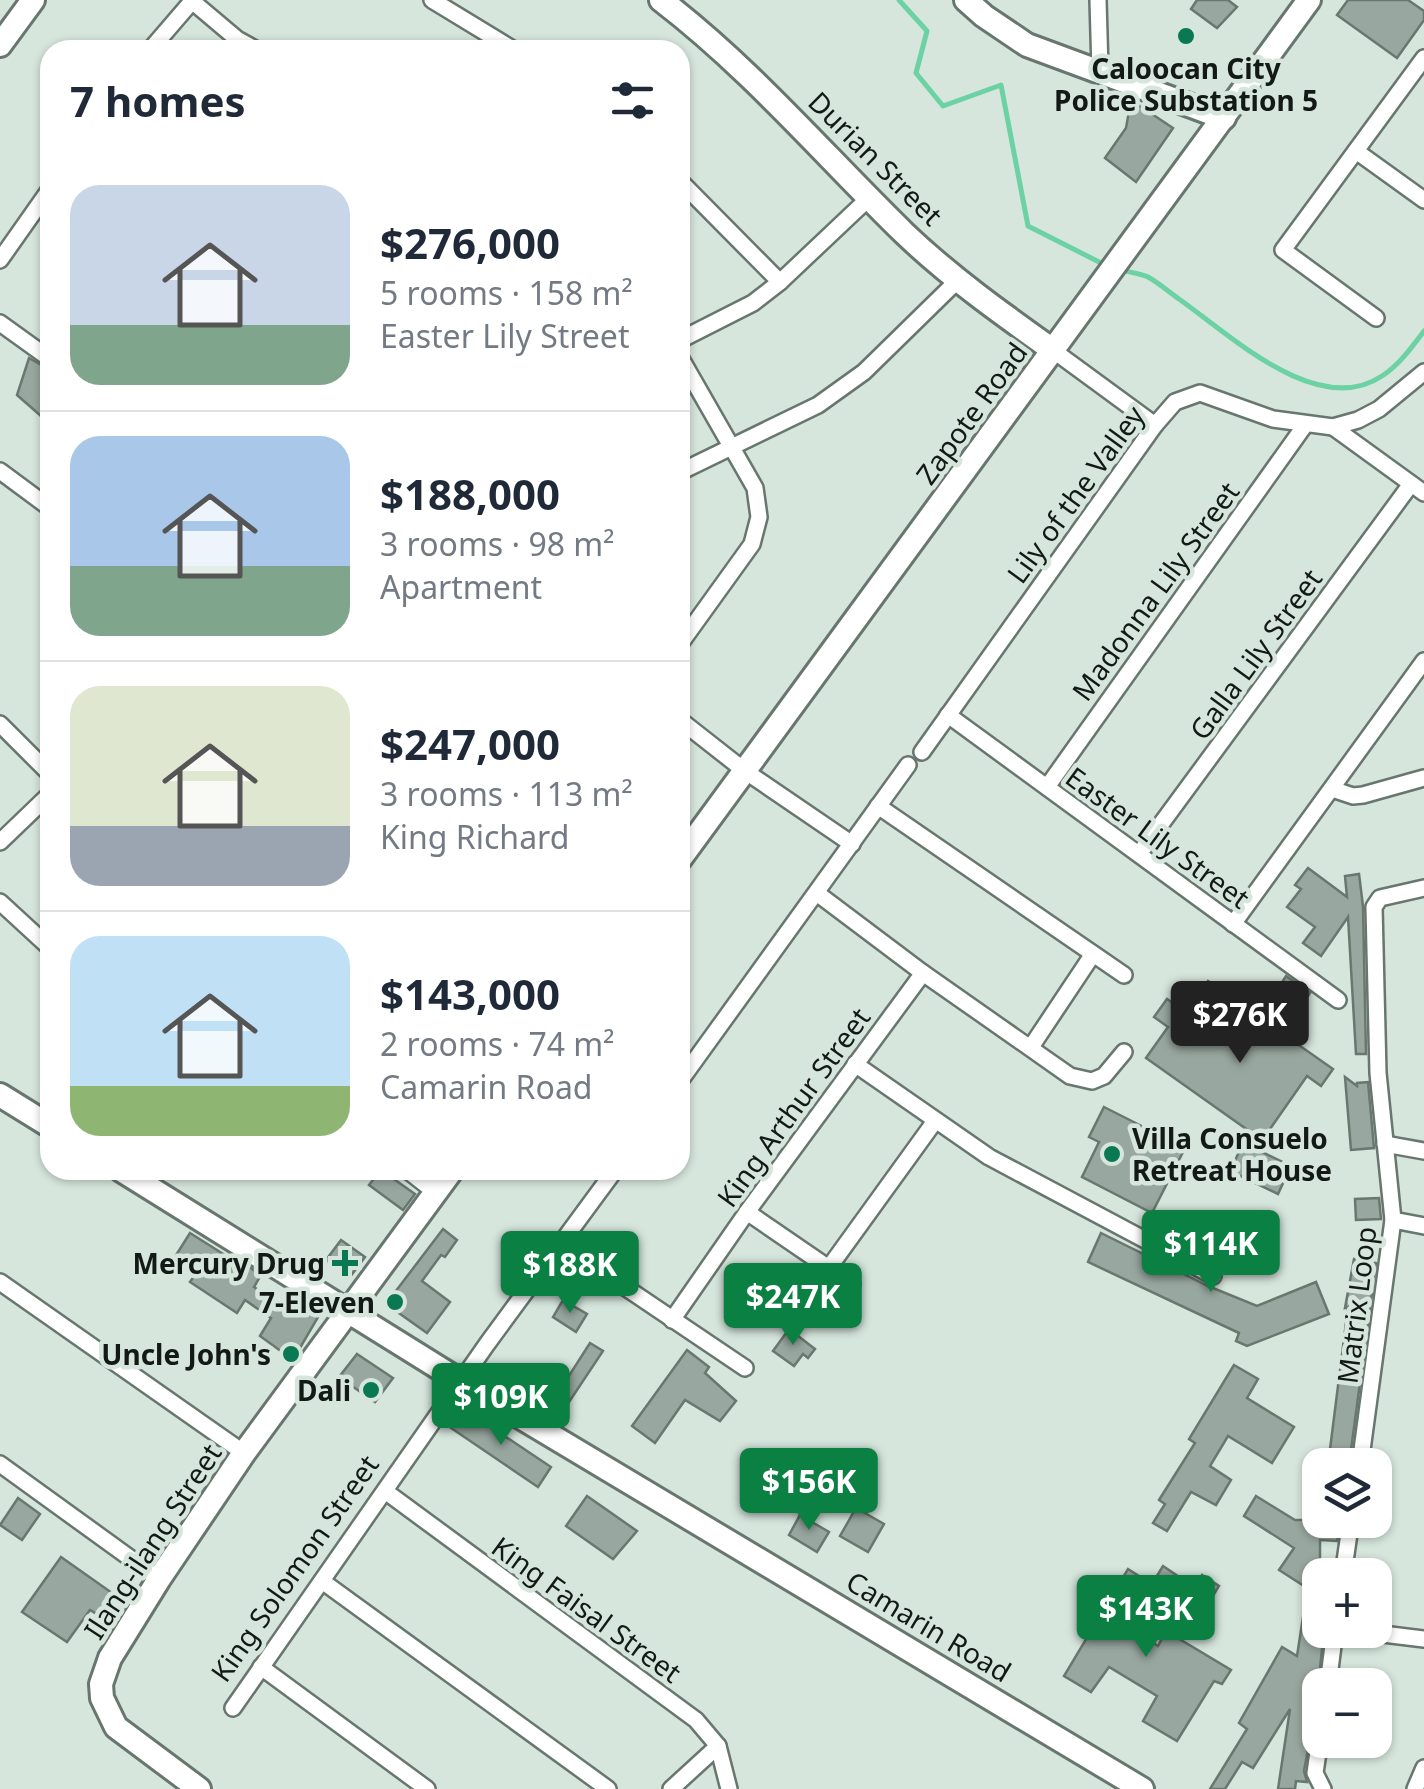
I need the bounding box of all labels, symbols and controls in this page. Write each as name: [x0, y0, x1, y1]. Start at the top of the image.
marker: Caloocan City Police Substation 5: [1175, 25, 1197, 47]
place label: Caloocan City Police Substation 5: [1054, 49, 1318, 119]
text: 7 homes: [70, 72, 246, 129]
icon: filters: [605, 73, 660, 128]
street label: Durian Street: [801, 83, 951, 233]
text: $276,000: [380, 214, 560, 271]
icon: home: [150, 225, 270, 345]
text: 5 rooms · 158 m²: [380, 271, 633, 314]
text: Easter Lily Street: [380, 314, 629, 357]
street label: Zapote Road: [907, 335, 1035, 491]
street label: Lily of the Valley: [998, 397, 1153, 590]
text: $188,000: [380, 465, 560, 522]
street label: Madonna Lily Street: [1063, 474, 1247, 708]
icon: home: [150, 476, 270, 596]
text: 3 rooms · 98 m²: [380, 522, 614, 565]
street label: Galla Lily Street: [1180, 561, 1330, 747]
text: Apartment: [380, 565, 542, 608]
text: $247,000: [380, 715, 560, 772]
icon: home: [150, 726, 270, 846]
street label: Easter Lily Street: [1059, 757, 1257, 917]
text: 3 rooms · 113 m²: [380, 772, 633, 815]
text: King Richard: [380, 815, 569, 858]
text: $143,000: [380, 965, 560, 1022]
icon: home: [150, 976, 270, 1096]
pin: $276K: [1170, 981, 1310, 1066]
text: $276K: [1193, 992, 1287, 1035]
street label: King Arthur Street: [708, 1000, 878, 1214]
text: 2 rooms · 74 m²: [380, 1022, 614, 1065]
text: Camarin Road: [380, 1065, 593, 1108]
place label: Villa Consuelo Retreat House: [1132, 1119, 1332, 1189]
marker: Villa Consuelo Retreat House: [1101, 1143, 1123, 1165]
pin: $114K: [1141, 1210, 1281, 1295]
text: $114K: [1164, 1221, 1258, 1264]
street label: Matrix Loop: [1328, 1224, 1384, 1386]
pin: $188K: [500, 1231, 640, 1316]
text: $188K: [523, 1242, 617, 1285]
place label: Mercury Drug: [133, 1244, 325, 1282]
marker: Mercury Drug: [334, 1252, 356, 1274]
pin: $247K: [723, 1263, 863, 1348]
text: $247K: [746, 1274, 840, 1317]
place label: 7-Eleven: [259, 1283, 375, 1321]
marker: 7-Eleven: [384, 1291, 406, 1313]
place label: Uncle John's: [101, 1335, 271, 1373]
marker: Uncle John's: [280, 1343, 302, 1365]
pin: $109K: [431, 1363, 571, 1448]
place label: Dali: [297, 1371, 351, 1409]
text: $109K: [454, 1374, 548, 1417]
marker: Dali: [360, 1379, 382, 1401]
street label: Ilang-ilang Street: [74, 1436, 230, 1646]
street label: King Solomon Street: [201, 1447, 387, 1689]
pin: $156K: [739, 1448, 879, 1533]
map controls: [1302, 1448, 1392, 1758]
button: layers: [1302, 1448, 1392, 1538]
text: $156K: [762, 1459, 856, 1502]
street label: King Faisal Street: [485, 1527, 689, 1691]
button: +: [1302, 1558, 1392, 1648]
street label: Camarin Road: [840, 1562, 1018, 1690]
pin: $143K: [1076, 1575, 1216, 1660]
text: $143K: [1099, 1586, 1193, 1629]
button: −: [1302, 1668, 1392, 1758]

